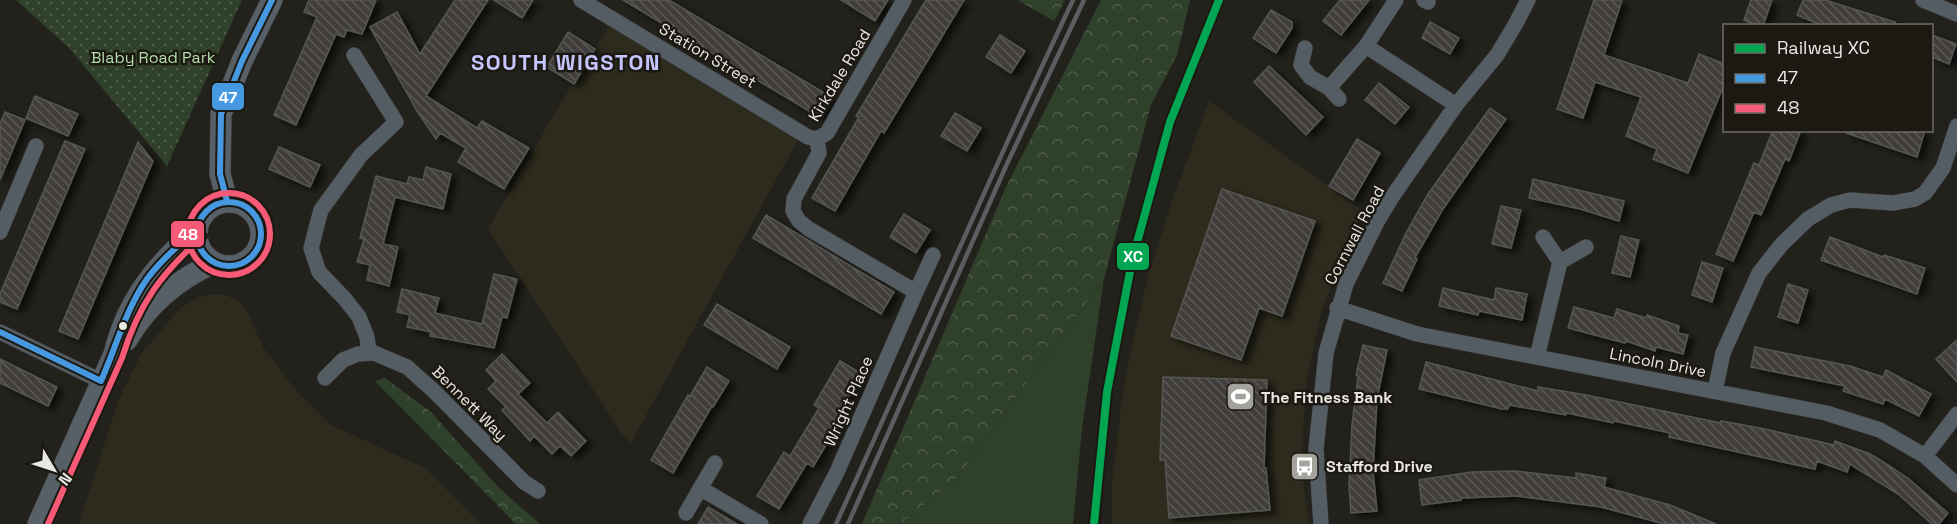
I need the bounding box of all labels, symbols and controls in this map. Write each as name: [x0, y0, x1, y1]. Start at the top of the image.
street label: Station Street: [655, 18, 760, 93]
legend: [1723, 24, 1933, 132]
street label: Kirkdale Road: [804, 25, 875, 125]
text: Railway XC: [1777, 36, 1870, 59]
park label: Blaby Road Park: [91, 47, 216, 68]
district label: SOUTH WIGSTON: [471, 48, 661, 76]
text: 47: [1777, 66, 1798, 89]
line badge: 47: [211, 82, 245, 111]
text: 47: [219, 87, 237, 108]
text: 48: [1777, 96, 1799, 119]
street label: Cornwall Road: [1320, 182, 1389, 288]
line badge: 48: [170, 220, 205, 248]
text: 48: [178, 224, 198, 245]
line badge: XC: [1116, 242, 1150, 271]
text: XC: [1123, 246, 1143, 267]
unlabelled marker: [117, 320, 129, 332]
street label: Lincoln Drive: [1608, 343, 1708, 382]
street label: Wright Place: [819, 353, 878, 450]
street label: Bennett Way: [427, 361, 512, 446]
sports icon: The Fitness Bank: [1224, 381, 1256, 413]
place label: The Fitness Bank: [1261, 387, 1392, 408]
north arrow: [24, 440, 84, 500]
bus stop icon: Stafford Drive: [1289, 450, 1321, 482]
place label: Stafford Drive: [1326, 456, 1433, 477]
text: N: [54, 468, 77, 490]

